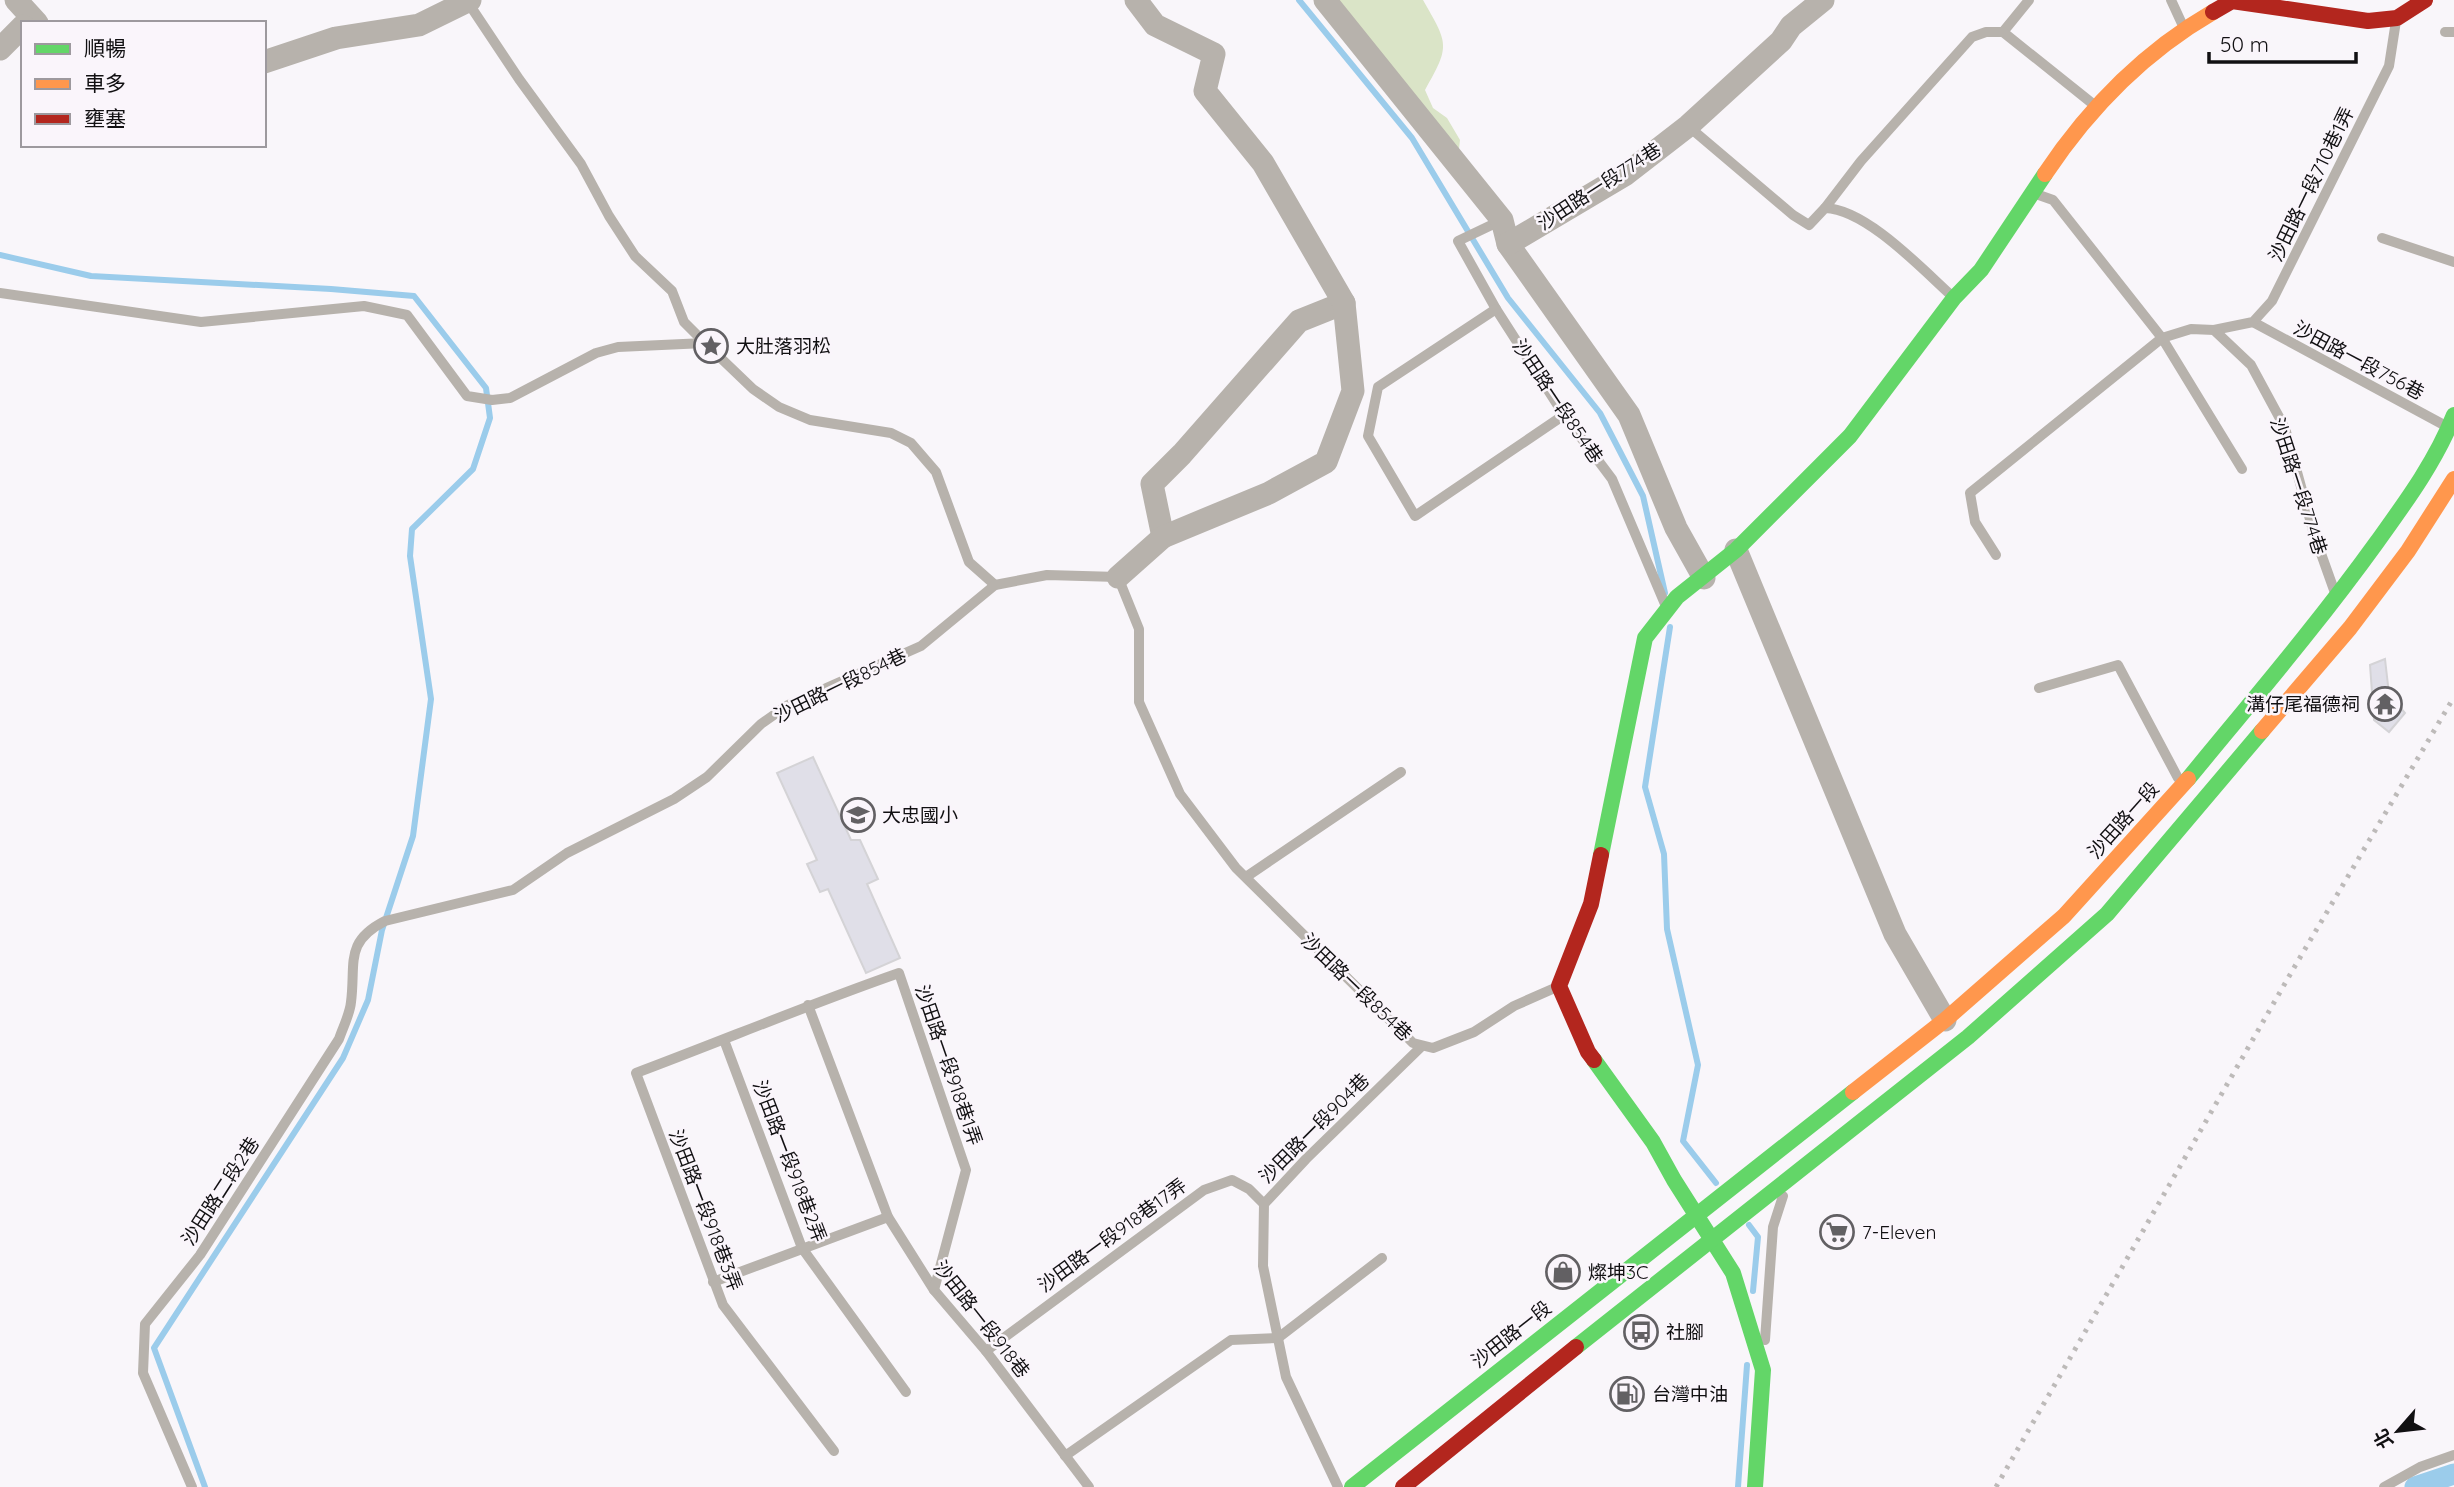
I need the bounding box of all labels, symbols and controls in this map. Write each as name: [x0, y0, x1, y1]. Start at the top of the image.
legend: [21, 21, 266, 147]
scale bar: [2209, 21, 2356, 65]
text: 50 m: [2220, 31, 2269, 57]
text: 順暢: [84, 35, 126, 61]
text: 車多: [84, 70, 126, 96]
street label: 沙田路一段710巷1弄: [2263, 103, 2359, 265]
text: 壅塞: [84, 105, 126, 131]
street label: 沙田路一段774巷: [1533, 137, 1665, 235]
street label: 沙田路一段756巷: [2290, 316, 2428, 404]
place icon: 大肚落羽松: [692, 327, 730, 365]
place label: 大肚落羽松: [736, 334, 831, 358]
street label: 沙田路一段854巷: [1508, 334, 1608, 468]
street label: 沙田路一段774巷: [2266, 414, 2332, 558]
street label: 沙田路一段854巷: [770, 643, 910, 727]
temple icon: 溝仔尾福德祠: [2366, 685, 2404, 723]
place label: 溝仔尾福德祠: [2246, 692, 2360, 716]
street label: 沙田路一段: [2082, 777, 2164, 863]
school or university icon: 大忠國小: [839, 796, 877, 834]
place label: 大忠國小: [882, 803, 958, 827]
street label: 沙田路一段854巷: [1297, 928, 1417, 1046]
street label: 沙田路一段918巷1弄: [910, 982, 988, 1148]
street label: 沙田路一段904巷: [1254, 1068, 1374, 1188]
street label: 沙田路一段918巷2弄: [748, 1077, 832, 1245]
street label: 沙田路一段918巷3弄: [664, 1126, 748, 1294]
street label: 沙田路二段2巷: [176, 1132, 264, 1250]
street label: 沙田路一段918巷17弄: [1033, 1173, 1191, 1297]
supermarket icon: 7-Eleven: [1818, 1213, 1856, 1251]
place label: 7-Eleven: [1862, 1220, 1936, 1244]
shop icon: 燦坤3C: [1544, 1253, 1582, 1291]
street label: 沙田路一段918巷: [929, 1256, 1035, 1382]
place label: 燦坤3C: [1588, 1260, 1648, 1284]
street label: 沙田路一段: [1466, 1295, 1556, 1373]
bus stop icon: 社腳: [1622, 1313, 1660, 1351]
place label: 社腳: [1666, 1320, 1704, 1344]
fuel station icon: 台灣中油: [1608, 1375, 1646, 1413]
place label: 台灣中油: [1652, 1382, 1728, 1406]
north arrow: [2363, 1396, 2433, 1466]
text: 北: [2368, 1425, 2398, 1453]

